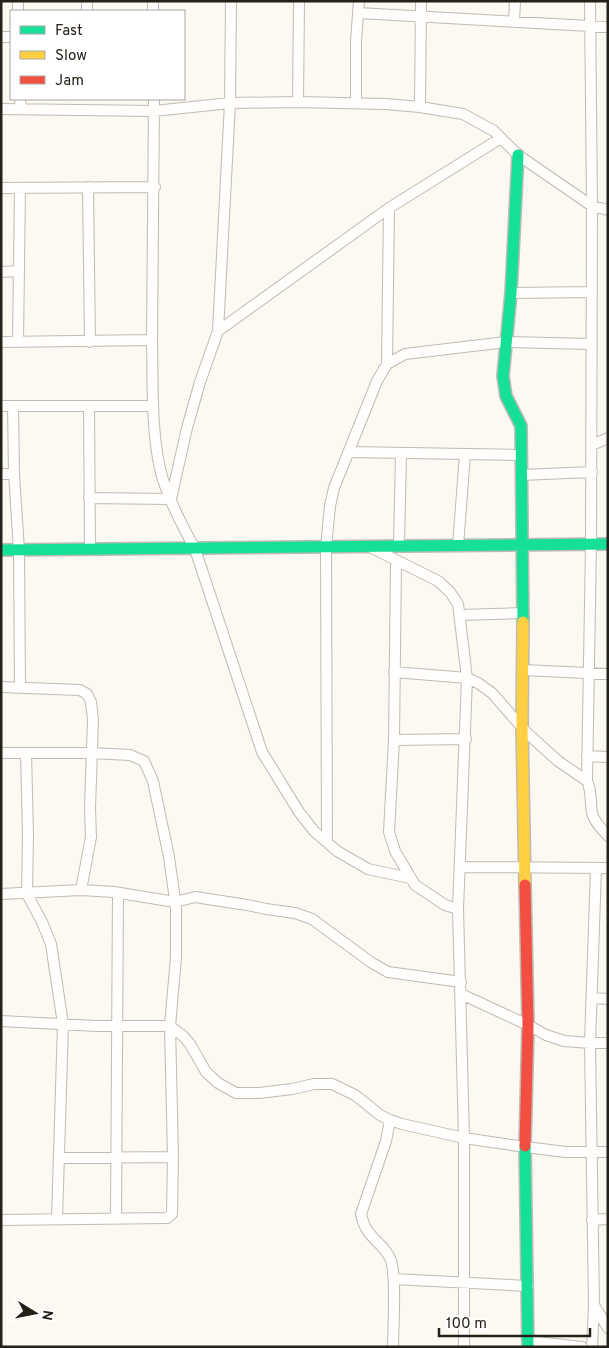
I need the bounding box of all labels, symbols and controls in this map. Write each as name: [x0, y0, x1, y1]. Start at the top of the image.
legend: [10, 10, 185, 100]
text: Fast: [55, 22, 83, 41]
text: Slow: [55, 47, 87, 66]
text: Jam: [55, 72, 84, 91]
north arrow: [10, 1288, 60, 1338]
scale bar: [439, 1306, 590, 1338]
text: N: [37, 1309, 56, 1321]
text: 100 m: [446, 1315, 487, 1334]

